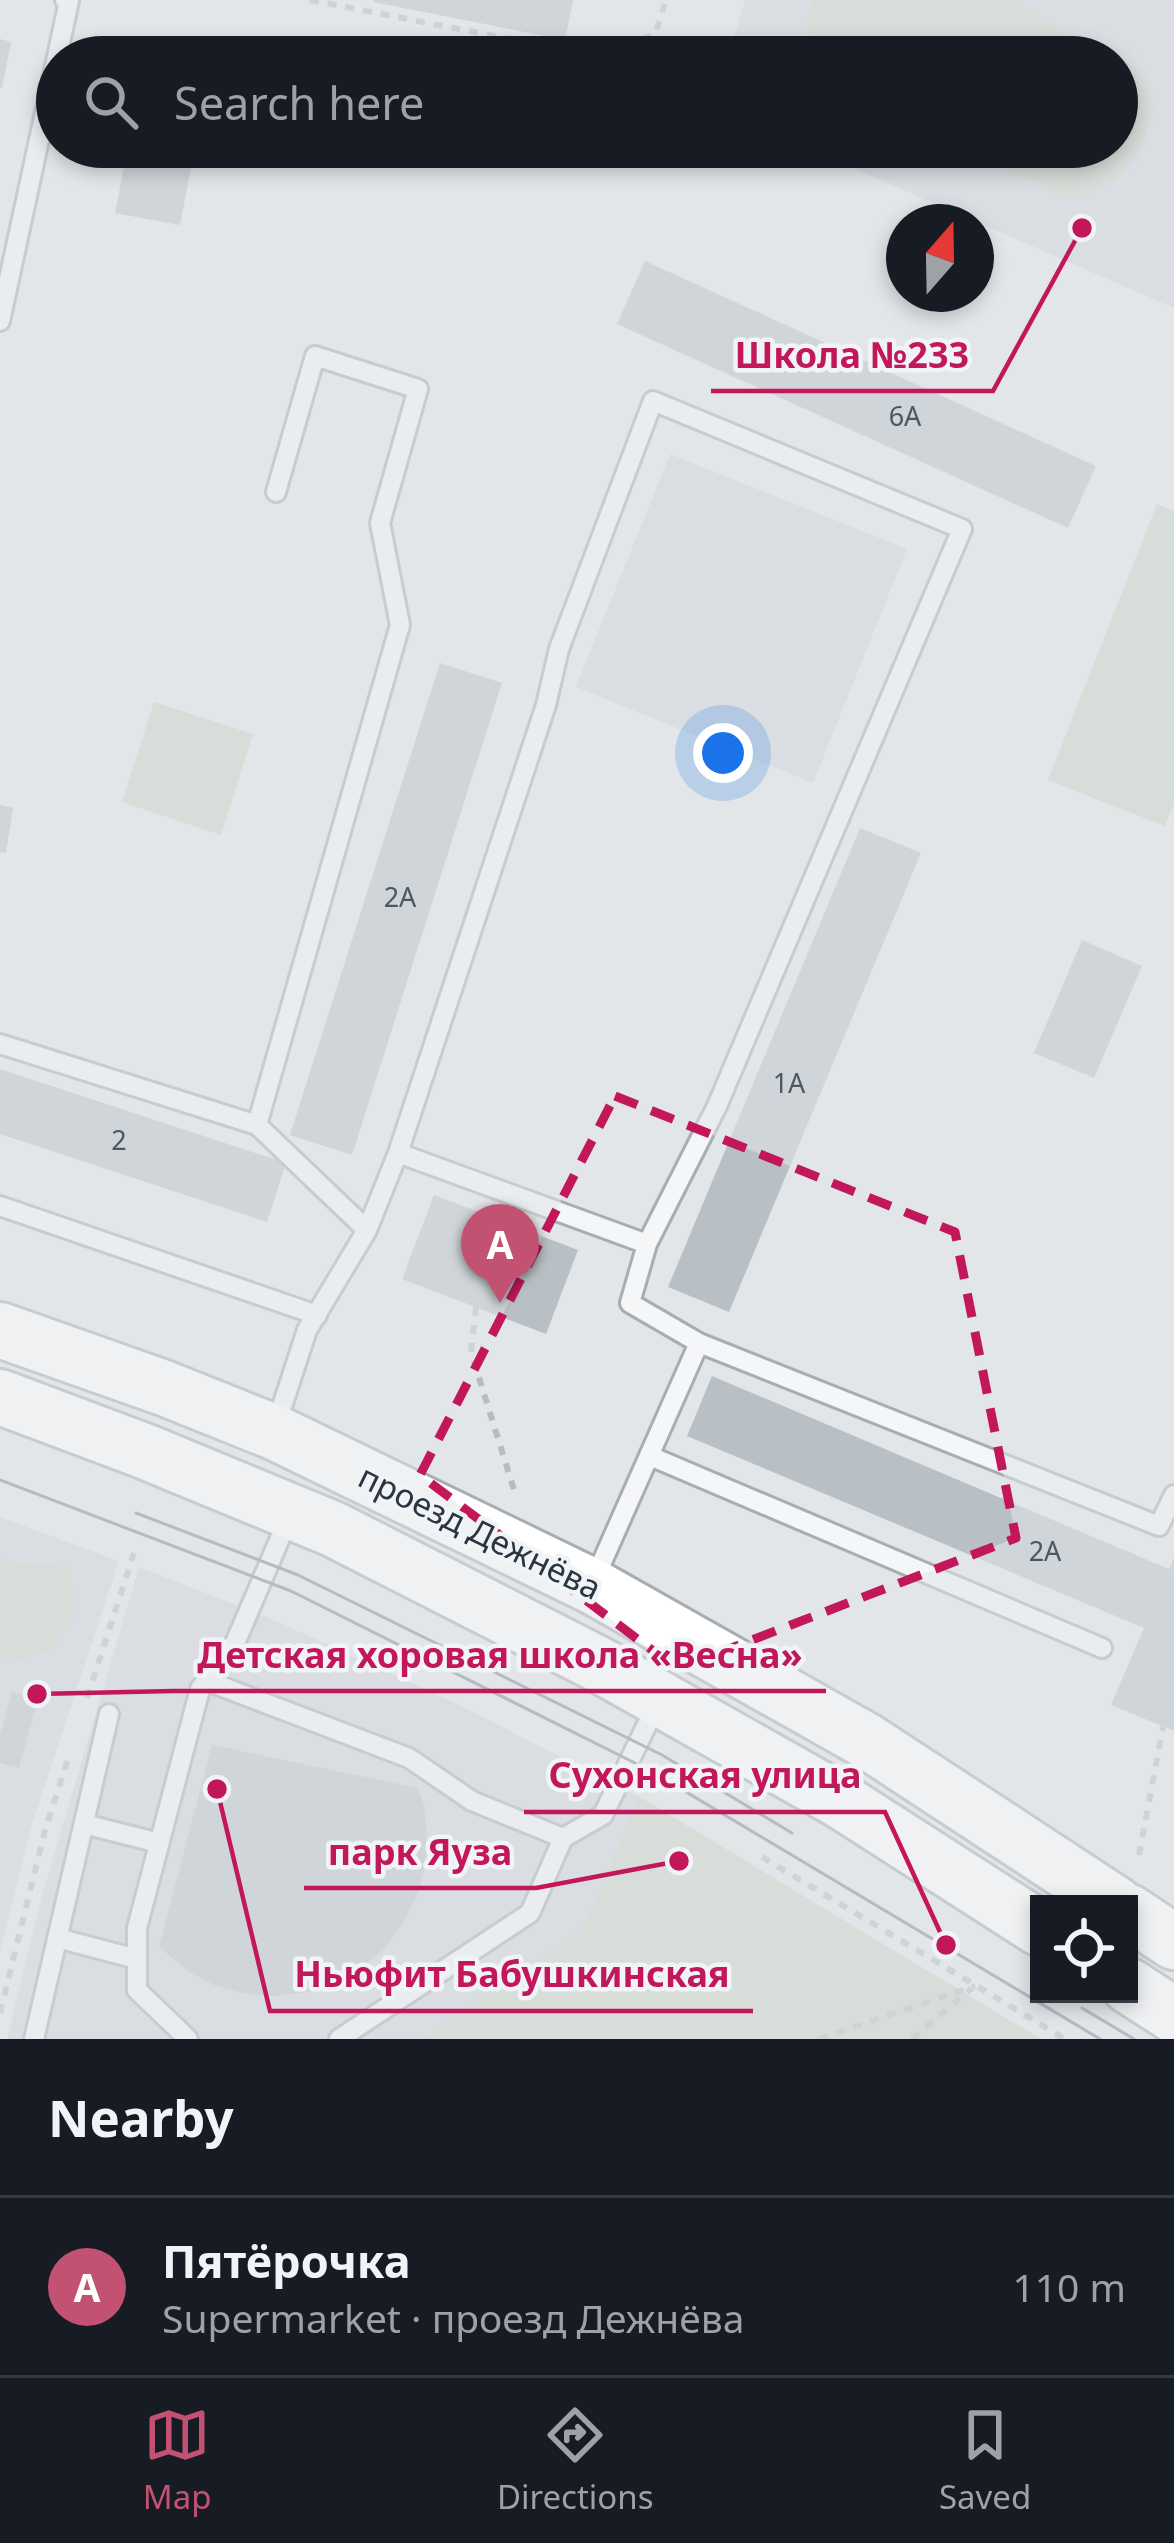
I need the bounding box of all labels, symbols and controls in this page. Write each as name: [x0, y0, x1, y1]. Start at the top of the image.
search box: [36, 36, 1138, 168]
icon: search: [78, 69, 144, 135]
text: Search here: [174, 72, 424, 133]
north arrow: [886, 204, 994, 312]
callout: Школа №233: [711, 319, 993, 391]
text: Школа №233: [735, 330, 969, 379]
house number: 6А: [889, 397, 922, 434]
your location: [693, 723, 753, 783]
house number: 2А: [384, 878, 417, 915]
house number: 1А: [773, 1064, 806, 1101]
house number: 2: [111, 1121, 127, 1158]
pin: A: [461, 1204, 539, 1303]
street label: проезд Дежнёва: [351, 1453, 609, 1610]
house number: 2А: [1029, 1532, 1062, 1569]
callout: Детская хоровая школа «Весна»: [173, 1619, 826, 1691]
text: Детская хоровая школа «Весна»: [197, 1630, 803, 1679]
callout: Сухонская улица: [524, 1740, 885, 1812]
text: Сухонская улица: [548, 1750, 862, 1799]
callout: парк Яуза: [304, 1816, 536, 1888]
text: парк Яуза: [328, 1827, 512, 1876]
map controls: [1030, 1895, 1138, 2003]
button: locate: [1030, 1895, 1138, 2003]
callout: Ньюфит Бабушкинская: [270, 1939, 753, 2011]
text: Ньюфит Бабушкинская: [294, 1949, 730, 1998]
text: Nearby: [48, 2082, 234, 2152]
text: Пятёрочка: [162, 2230, 410, 2291]
text: A: [74, 2260, 101, 2313]
text: 110 m: [1012, 2260, 1126, 2313]
text: Supermarket · проезд Дежнёва: [162, 2291, 744, 2344]
tab: Map: [143, 2402, 211, 2519]
tab: Directions: [497, 2402, 654, 2519]
tab: Saved: [939, 2402, 1031, 2519]

